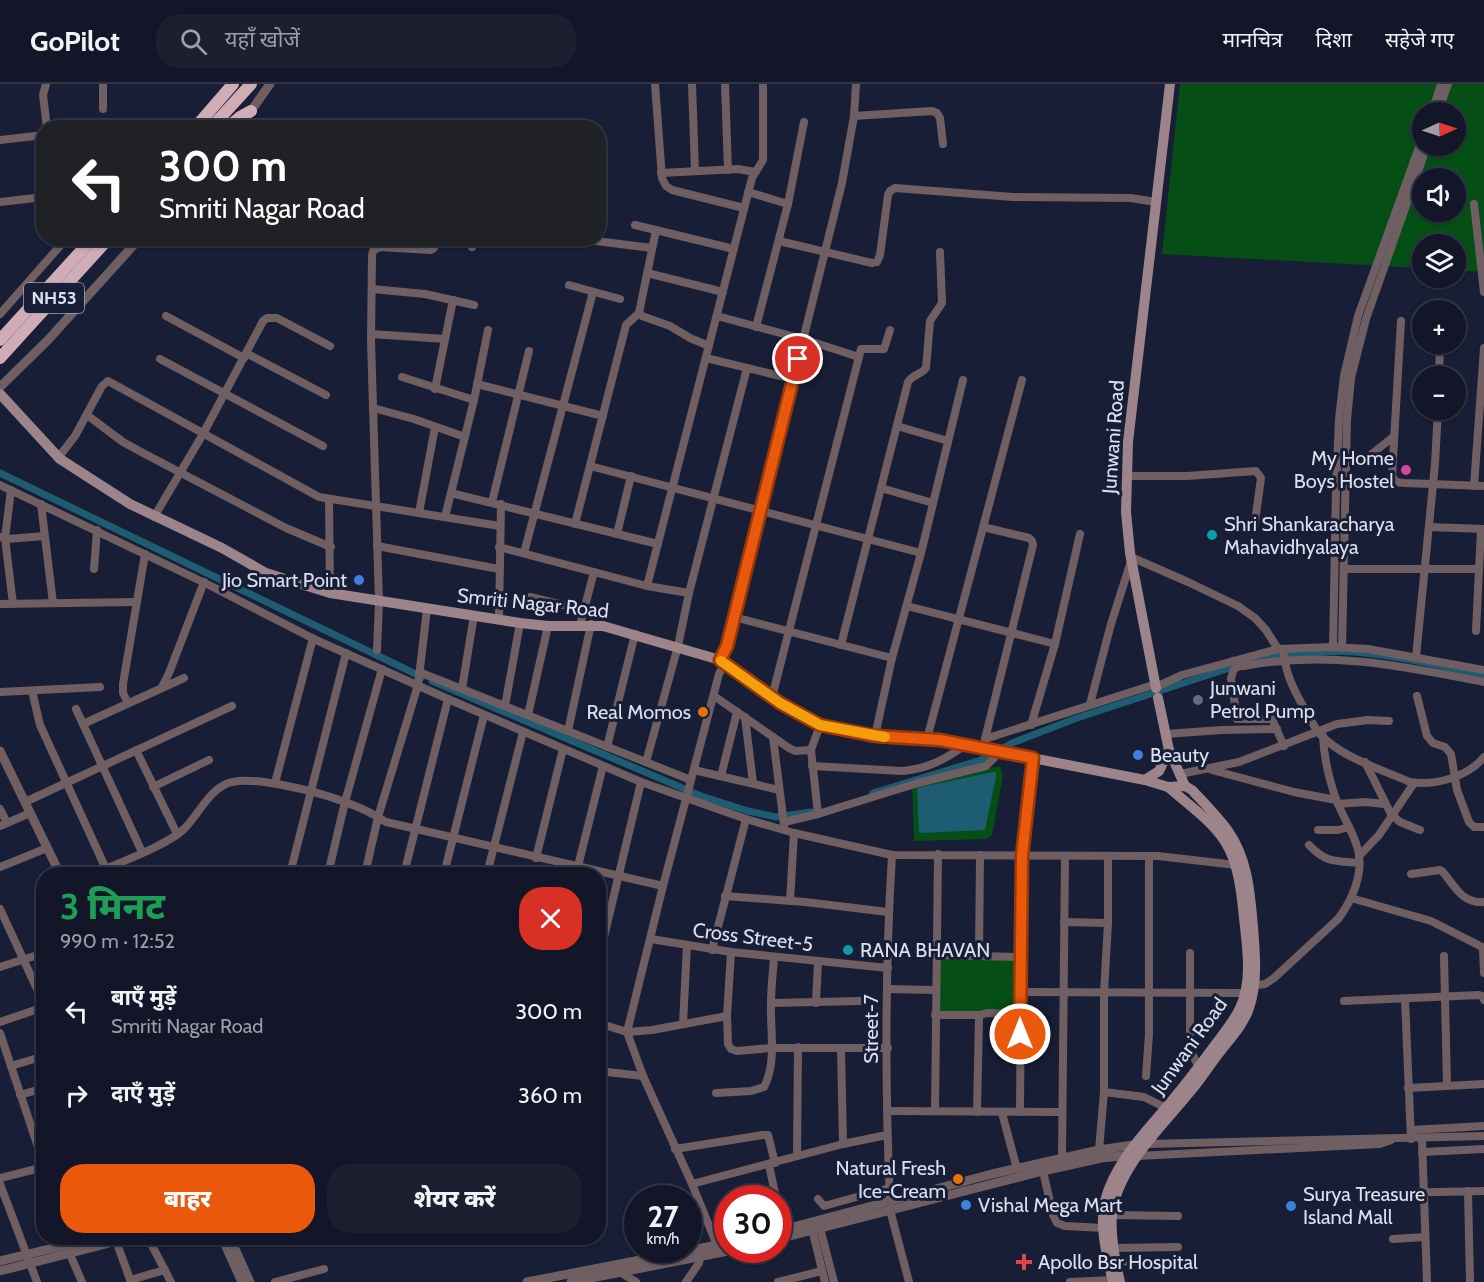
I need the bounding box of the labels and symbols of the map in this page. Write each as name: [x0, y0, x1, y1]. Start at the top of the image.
north arrow: [1412, 102, 1466, 156]
road number: NH53: [24, 283, 84, 313]
pin: [772, 333, 823, 384]
street label: Junwani Road: [1097, 379, 1129, 496]
place label: My Home Boys Hostel: [1294, 446, 1394, 493]
marker: My Home Boys Hostel: [1399, 463, 1413, 477]
place label: Shri Shankaracharya Mahavidhyalaya: [1224, 512, 1395, 559]
marker: Shri Shankaracharya Mahavidhyalaya: [1205, 528, 1219, 542]
place label: Jio Smart Point: [221, 568, 347, 592]
marker: Jio Smart Point: [352, 573, 366, 587]
street label: Smriti Nagar Road: [456, 583, 610, 623]
place label: Junwani Petrol Pump: [1209, 676, 1315, 723]
marker: Junwani Petrol Pump: [1191, 693, 1205, 707]
place label: Real Momos: [586, 700, 691, 724]
marker: Real Momos: [696, 705, 710, 719]
place label: Beauty: [1150, 743, 1209, 767]
marker: Beauty: [1131, 748, 1145, 762]
street label: Cross Street-5: [691, 918, 815, 956]
place label: RANA BHAVAN: [860, 938, 990, 962]
marker: RANA BHAVAN: [841, 943, 855, 957]
street label: Junwani Road: [1145, 993, 1232, 1100]
street label: Street-7: [859, 994, 883, 1064]
position arrow: [988, 1002, 1052, 1066]
place label: Natural Fresh Ice-Cream: [836, 1156, 946, 1203]
marker: Natural Fresh Ice-Cream: [951, 1172, 965, 1186]
place label: Surya Treasure Island Mall: [1303, 1182, 1425, 1229]
speed limit sign: 30: [714, 1185, 792, 1263]
place label: Vishal Mega Mart: [978, 1193, 1123, 1217]
marker: Vishal Mega Mart: [959, 1198, 973, 1212]
marker: Surya Treasure Island Mall: [1284, 1199, 1298, 1213]
place label: Apollo Bsr Hospital: [1038, 1250, 1198, 1274]
marker: Apollo Bsr Hospital: [1015, 1253, 1033, 1271]

